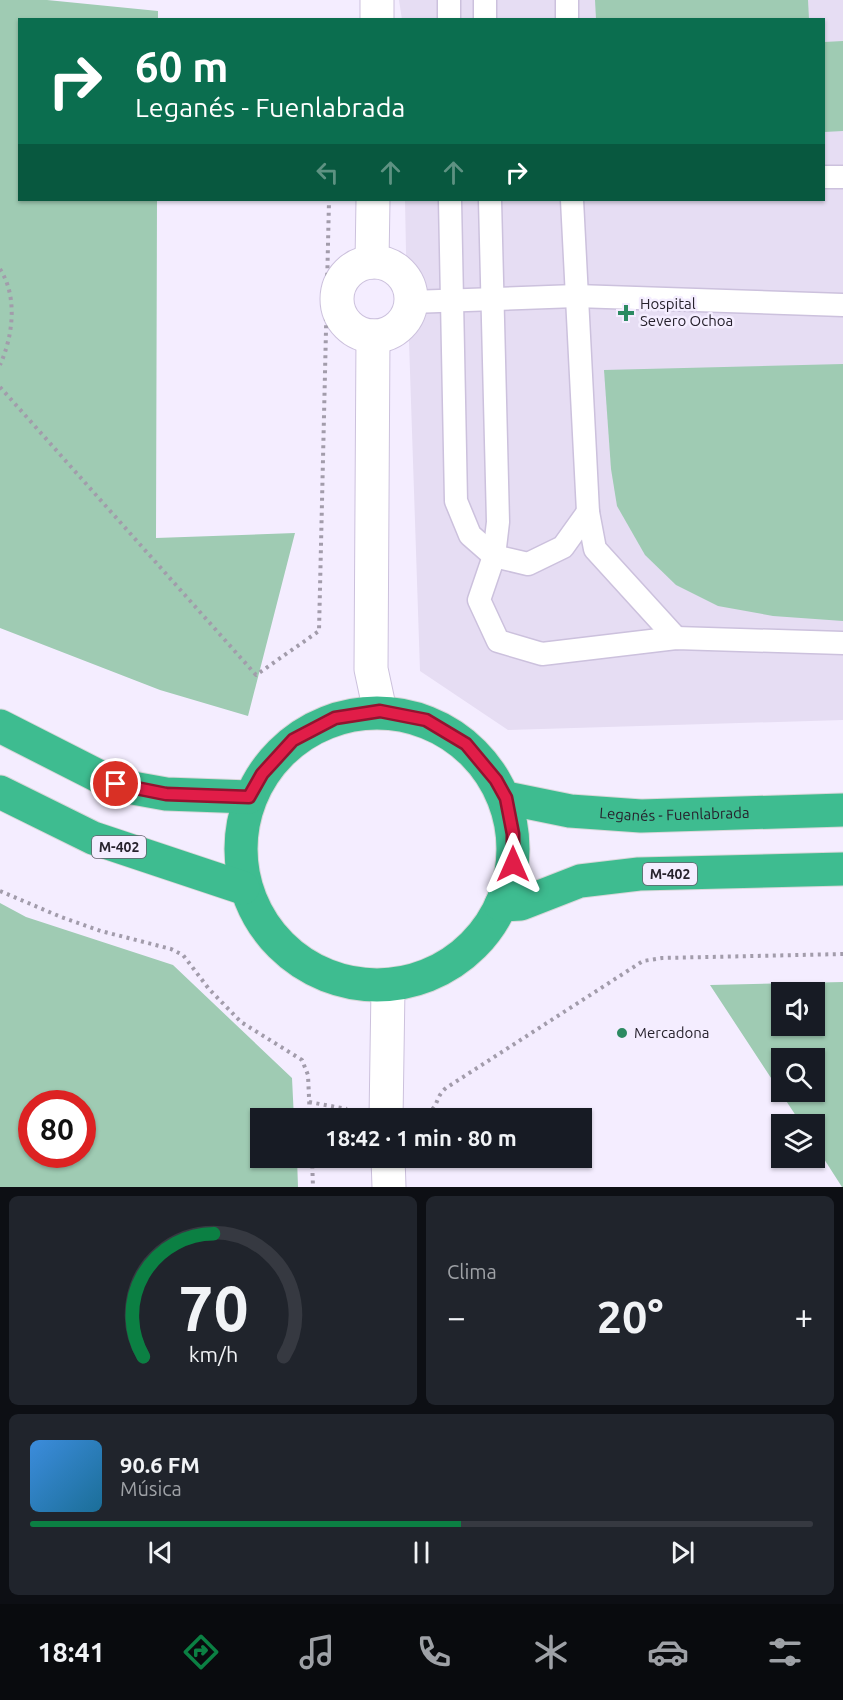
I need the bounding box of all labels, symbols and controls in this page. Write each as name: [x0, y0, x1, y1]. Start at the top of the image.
icon: right: [36, 42, 114, 120]
text: 60 m: [135, 43, 229, 90]
text: Leganés - Fuenlabrada: [135, 92, 405, 122]
icon: left: [311, 156, 344, 189]
icon: ahead: [374, 156, 407, 189]
icon: ahead: [437, 156, 470, 189]
icon: right: [500, 156, 533, 189]
place label: Hospital Severo Ochoa: [640, 295, 733, 329]
marker: Hospital Severo Ochoa: [617, 304, 635, 322]
pin: [90, 758, 141, 809]
icon: arrive: [99, 767, 132, 800]
street label: Leganés - Fuenlabrada: [599, 804, 750, 824]
position arrow: [481, 832, 545, 896]
road number: M-402: [92, 836, 146, 858]
road number: M-402: [643, 863, 697, 885]
map controls: [771, 982, 825, 1168]
button: sound: [771, 982, 825, 1036]
place label: Mercadona: [634, 1024, 709, 1041]
marker: Mercadona: [615, 1026, 629, 1040]
button: search: [771, 1048, 825, 1102]
speed limit sign: 80: [18, 1090, 96, 1168]
button: layers: [771, 1114, 825, 1168]
text: 18:42 · 1 min · 80 m: [325, 1125, 517, 1150]
text: Clima: [447, 1260, 497, 1283]
text: 70: [178, 1273, 248, 1343]
text: 20°: [597, 1291, 663, 1342]
text: −: [447, 1298, 466, 1335]
text: +: [794, 1298, 813, 1335]
text: km/h: [188, 1343, 238, 1367]
text: 90.6 FM: [120, 1452, 200, 1477]
text: Música: [120, 1477, 182, 1500]
icon: previous: [144, 1536, 177, 1569]
icon: pause: [405, 1536, 438, 1569]
icon: next: [666, 1536, 699, 1569]
icon: directions: [180, 1631, 222, 1673]
icon: music: [296, 1631, 338, 1673]
icon: phone: [413, 1631, 455, 1673]
icon: climate: [530, 1631, 572, 1673]
icon: car: [647, 1631, 689, 1673]
icon: filters: [764, 1631, 806, 1673]
text: 18:41: [37, 1637, 105, 1667]

